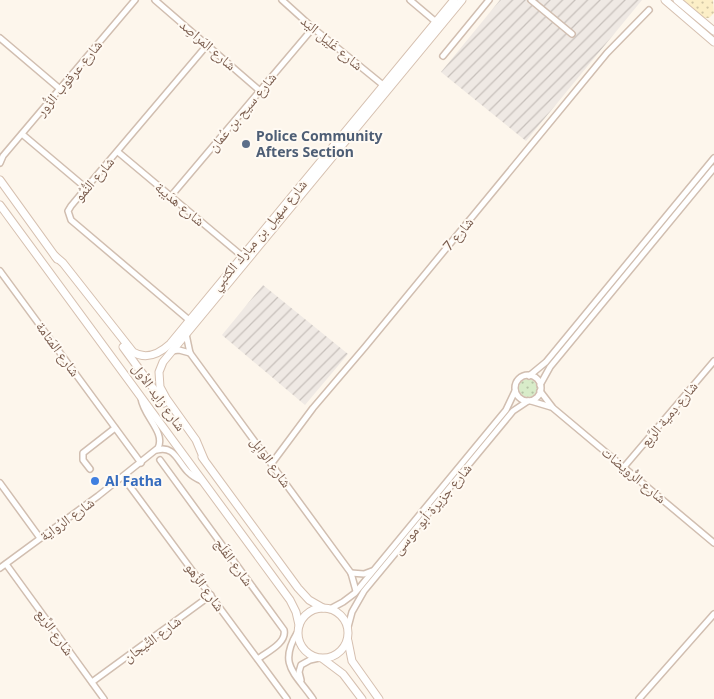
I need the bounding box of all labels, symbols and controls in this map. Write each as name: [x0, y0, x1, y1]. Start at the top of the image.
street label: شارع غَلِيل اليَد: [297, 11, 367, 75]
street label: شارع المَراصِد: [175, 15, 241, 75]
street label: شارع عرقوب الزُّور: [31, 36, 107, 121]
street label: شارع سيح بن عُمان: [203, 68, 281, 156]
place label: Police Community Afters Section: [256, 126, 383, 161]
marker: Police Community Afters Section: [240, 138, 252, 150]
street label: شارع النُّمُو: [69, 152, 119, 206]
street label: شارع سهيل بن مبارك الكتبي: [206, 175, 313, 296]
street label: شارع هدَيبة: [151, 177, 209, 231]
street label: شارع 7: [438, 213, 478, 255]
street label: شارع المَتامة: [31, 317, 85, 381]
street label: شارع زايد الأول: [128, 359, 190, 435]
street label: شارع دِمية الرَّبع: [636, 377, 702, 451]
street label: شارع الوابِل: [245, 432, 296, 492]
street label: شارع الرُّويضات: [597, 442, 671, 508]
street label: شارع جزيرة أبو موسى: [388, 459, 476, 559]
place label: Al Fatha: [105, 471, 162, 490]
marker: Al Fatha: [89, 475, 101, 487]
street label: شارع الرُواية: [36, 492, 98, 546]
street label: شارع الفَلَج: [210, 534, 258, 590]
street label: شارع الزَّهو: [180, 559, 230, 615]
street label: شارع الرِّيع: [31, 604, 79, 660]
street label: شارع التِّيجان: [119, 611, 185, 667]

